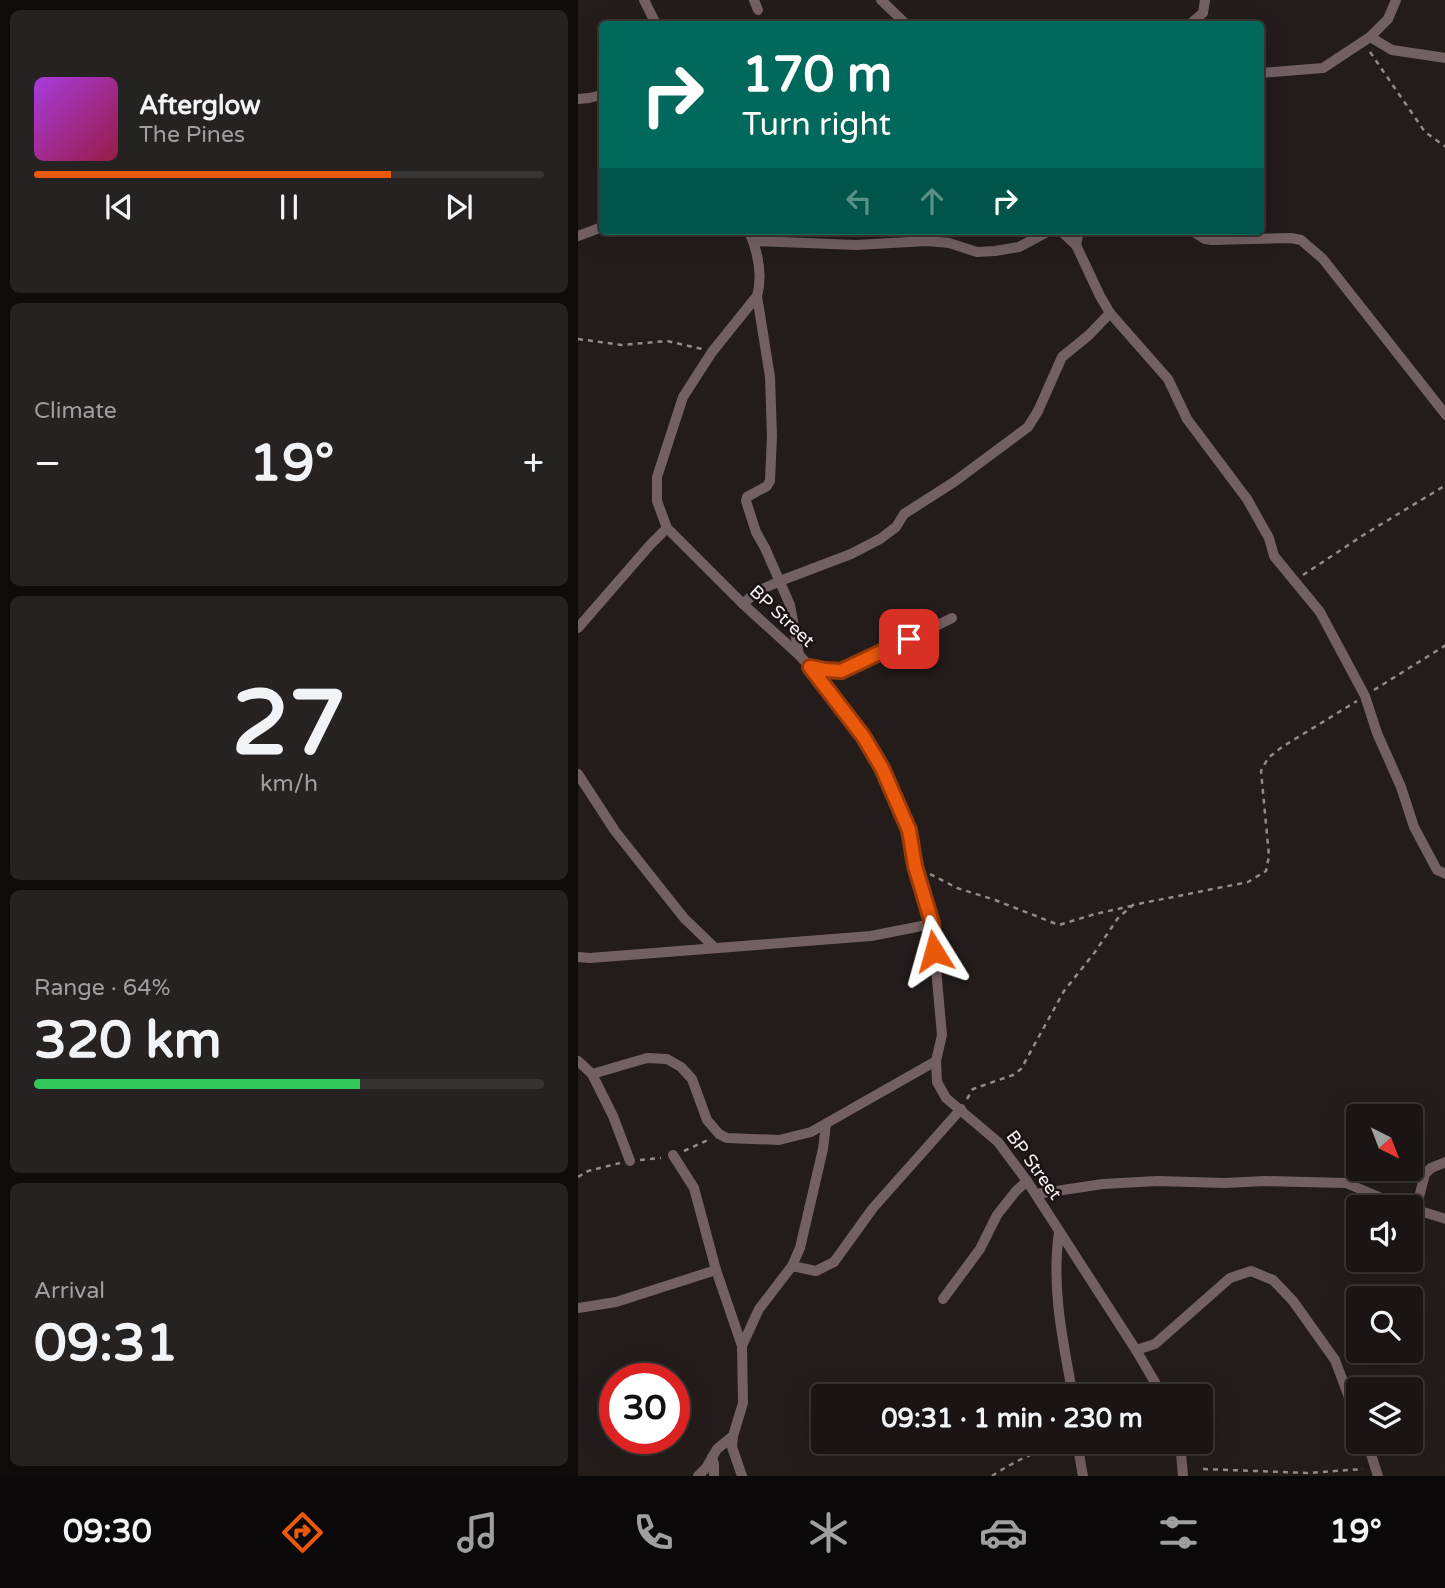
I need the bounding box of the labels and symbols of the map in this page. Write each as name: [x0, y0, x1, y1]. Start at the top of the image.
street label: BP Street: [745, 580, 819, 652]
pin: [879, 609, 939, 669]
position arrow: [897, 914, 971, 988]
north arrow: [1346, 1104, 1423, 1181]
street label: BP Street: [1001, 1126, 1067, 1204]
speed limit sign: 30: [599, 1363, 690, 1454]

